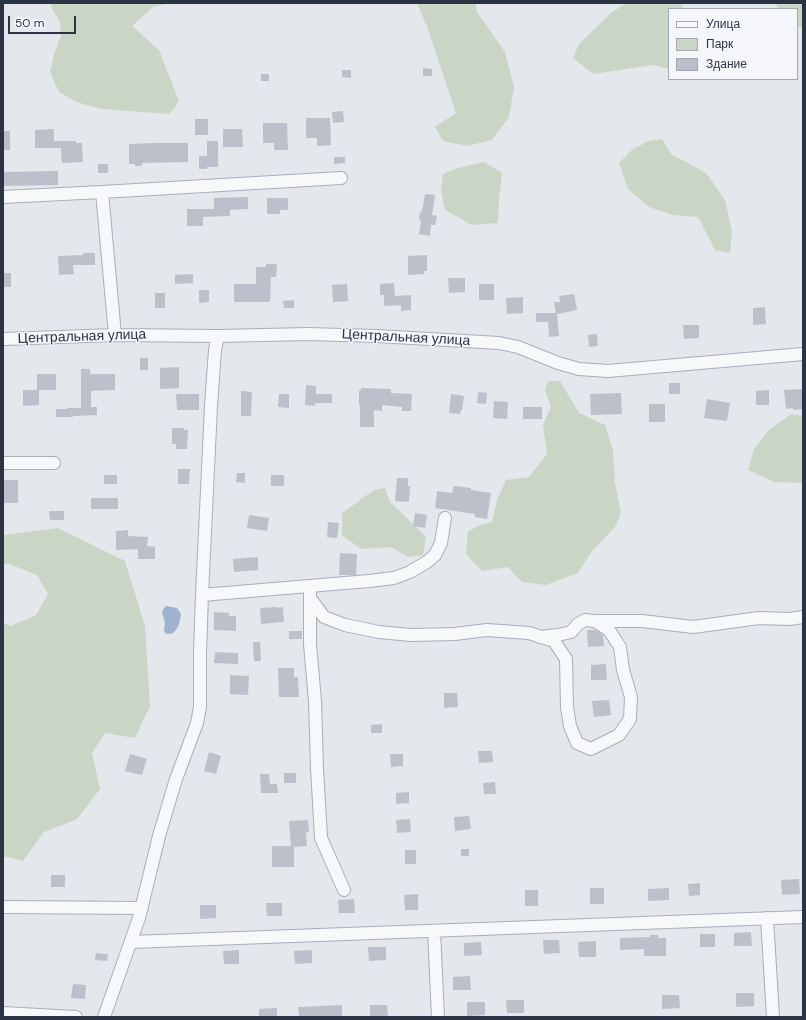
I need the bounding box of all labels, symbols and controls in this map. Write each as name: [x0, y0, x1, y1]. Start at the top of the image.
scale bar: [10, 8, 78, 34]
legend: [668, 8, 798, 80]
text: 50 m: [15, 15, 44, 31]
text: Улица: [706, 16, 740, 32]
text: Парк: [706, 36, 733, 52]
text: Здание: [706, 56, 747, 72]
street label: Центральная улица: [17, 326, 147, 348]
street label: Центральная улица: [341, 326, 471, 350]

